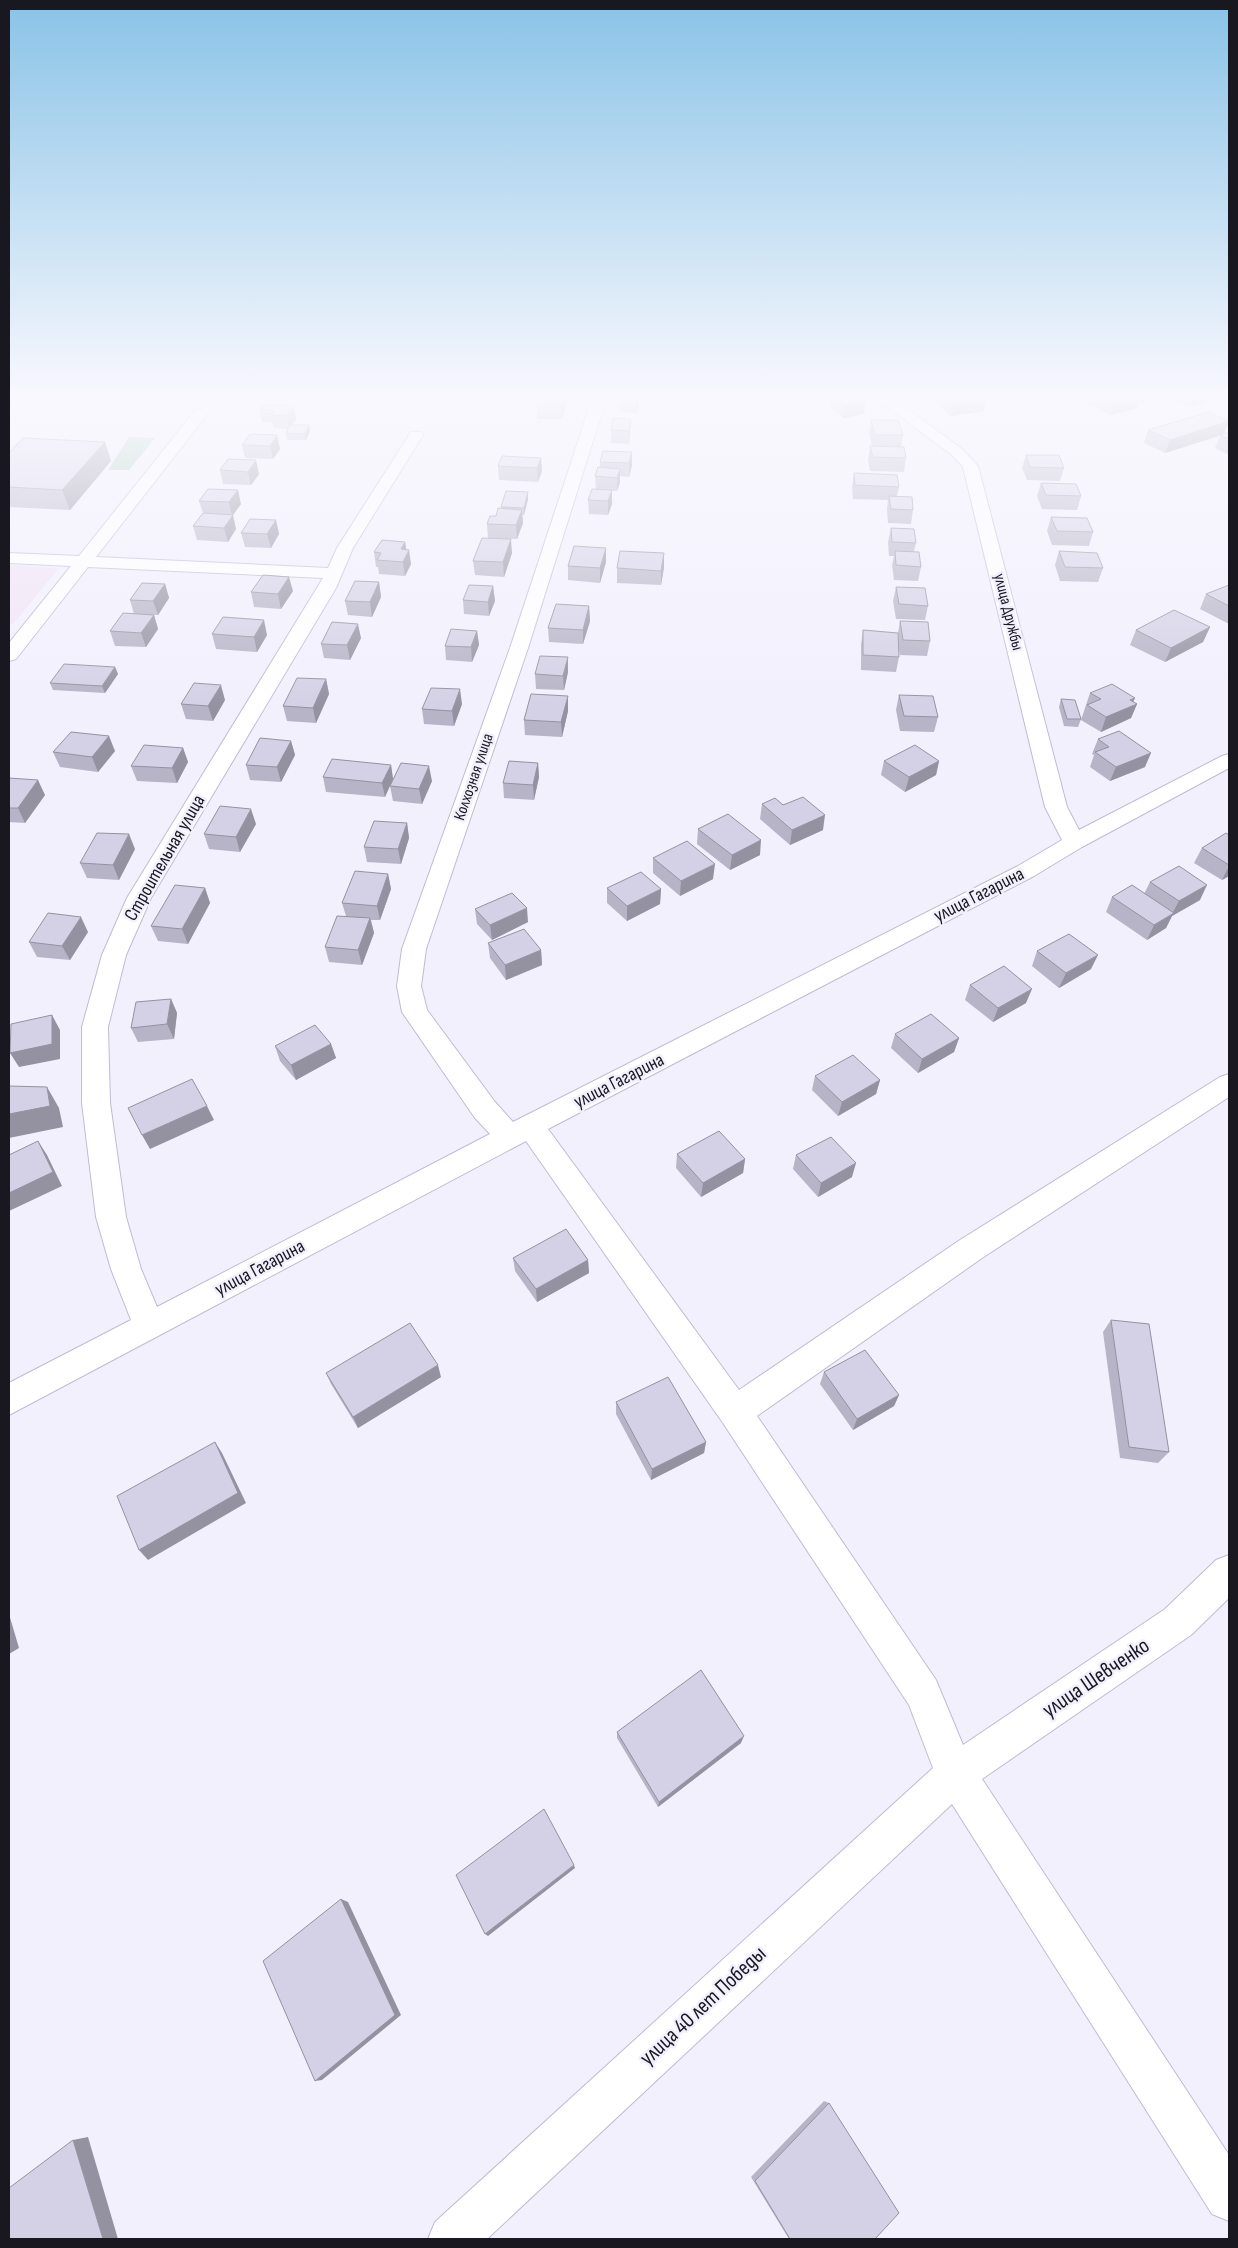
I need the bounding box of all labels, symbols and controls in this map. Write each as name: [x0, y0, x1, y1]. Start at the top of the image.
street label: улица Дружбы: [989, 572, 1027, 652]
street label: Колхозная улица: [450, 731, 498, 823]
street label: Строительная улица: [120, 791, 210, 925]
street label: улица Гагарина: [930, 862, 1028, 928]
street label: улица Гагарина: [570, 1048, 668, 1114]
street label: улица Гагарина: [211, 1235, 309, 1301]
street label: улица Шевченко: [1037, 1632, 1155, 1724]
street label: улица 40 лет Победы: [634, 1941, 772, 2071]

